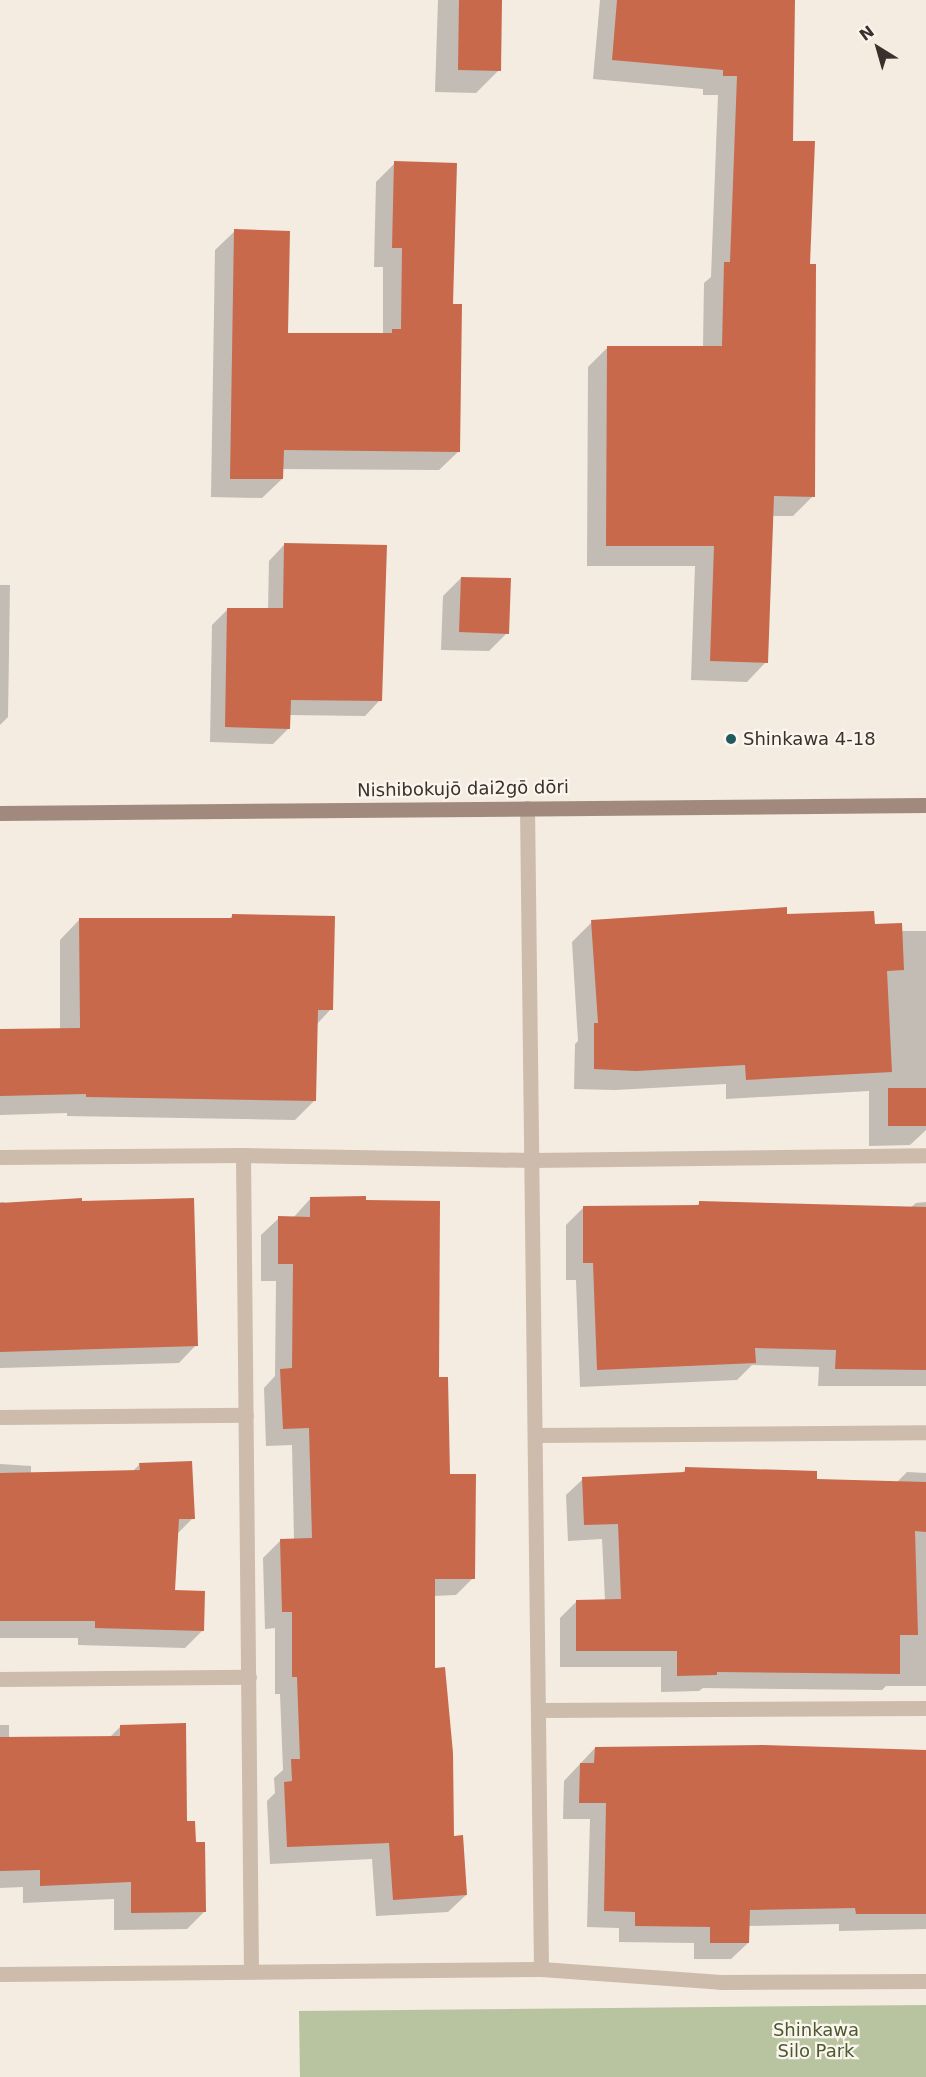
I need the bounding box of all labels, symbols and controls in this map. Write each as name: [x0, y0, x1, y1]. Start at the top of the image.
north arrow: [848, 18, 908, 78]
text: N: [856, 22, 878, 45]
place label: Shinkawa 4-18: [743, 728, 876, 750]
marker: Shinkawa 4-18: [724, 732, 738, 746]
street label: Nishibokujō dai2gō dōri: [357, 776, 569, 802]
park label: Shinkawa Silo Park: [773, 2020, 859, 2062]

